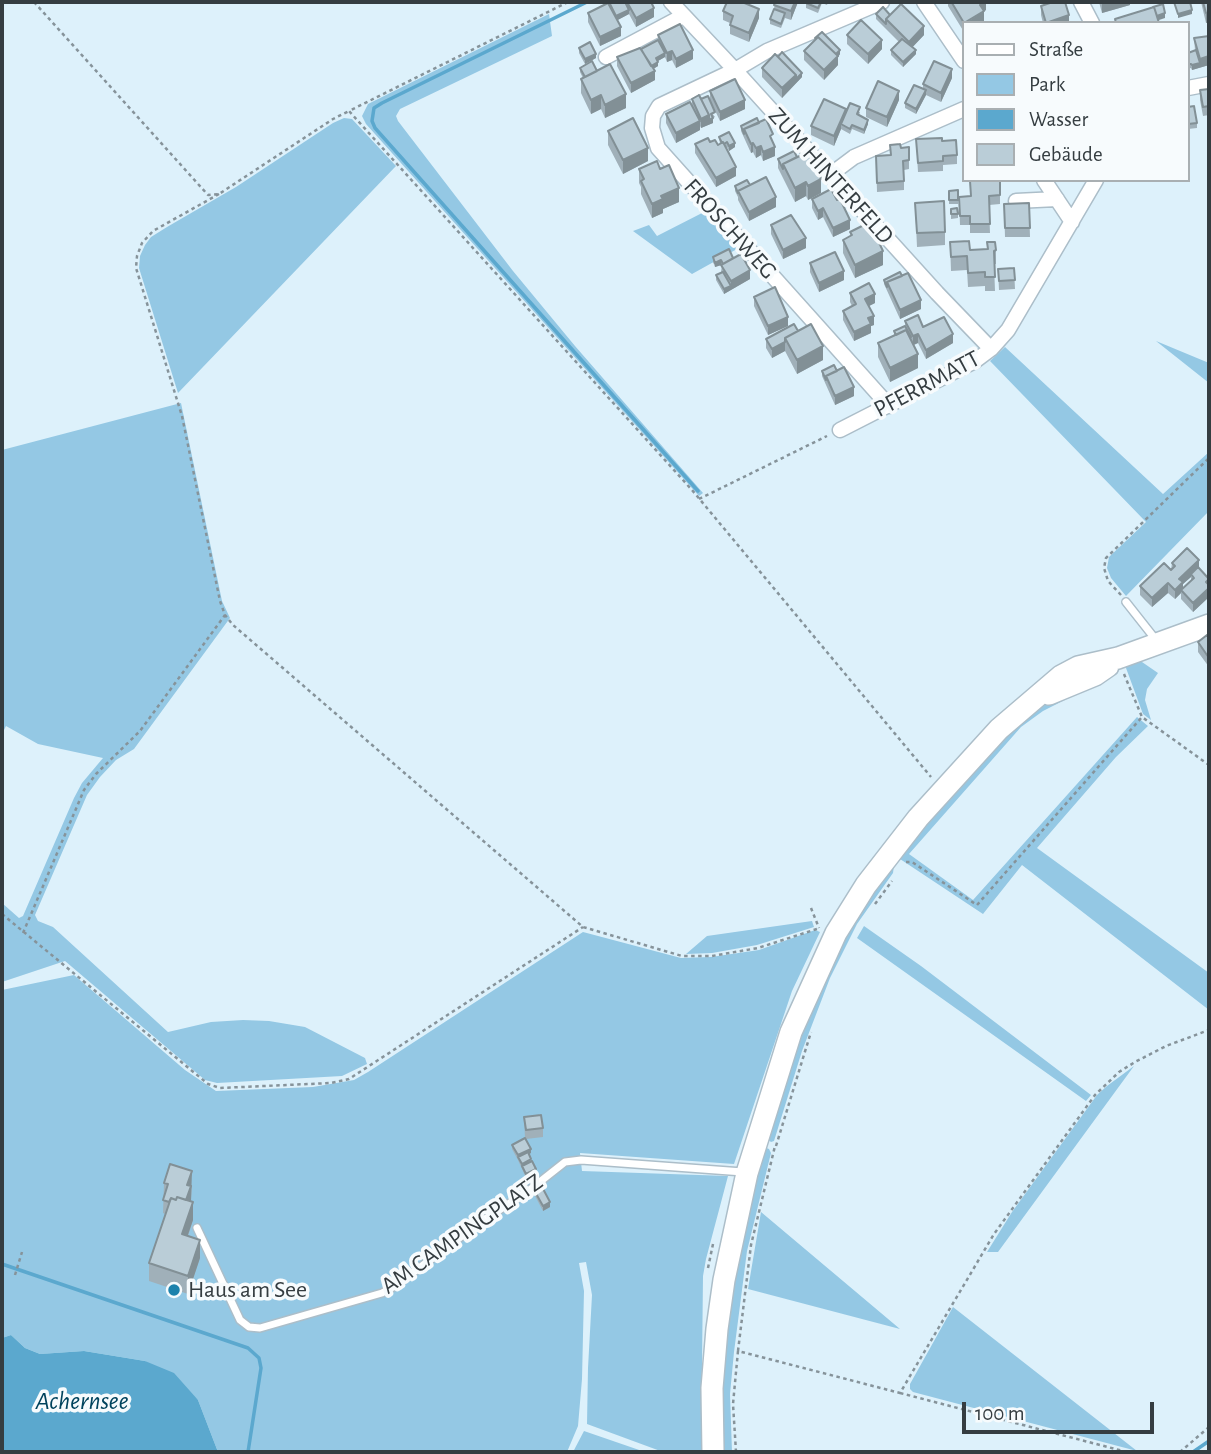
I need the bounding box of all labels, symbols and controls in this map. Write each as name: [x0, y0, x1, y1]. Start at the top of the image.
legend: [962, 21, 1190, 182]
text: Straße: [1029, 39, 1083, 60]
text: Park: [1029, 74, 1065, 95]
street label: ZUM HINTERFELD: [762, 102, 900, 250]
text: Wasser: [1029, 109, 1088, 130]
text: Gebäude: [1029, 144, 1103, 165]
street label: FROSCHWEG: [677, 173, 783, 285]
street label: PFERRMATT: [869, 344, 985, 424]
street label: AM CAMPINGPLATZ: [376, 1167, 548, 1301]
place label: Haus am See: [188, 1276, 307, 1304]
marker: Haus am See: [166, 1282, 182, 1298]
water label: Achernsee: [35, 1385, 129, 1417]
scale bar: [966, 1388, 1158, 1432]
text: 100 m: [975, 1403, 1025, 1424]

